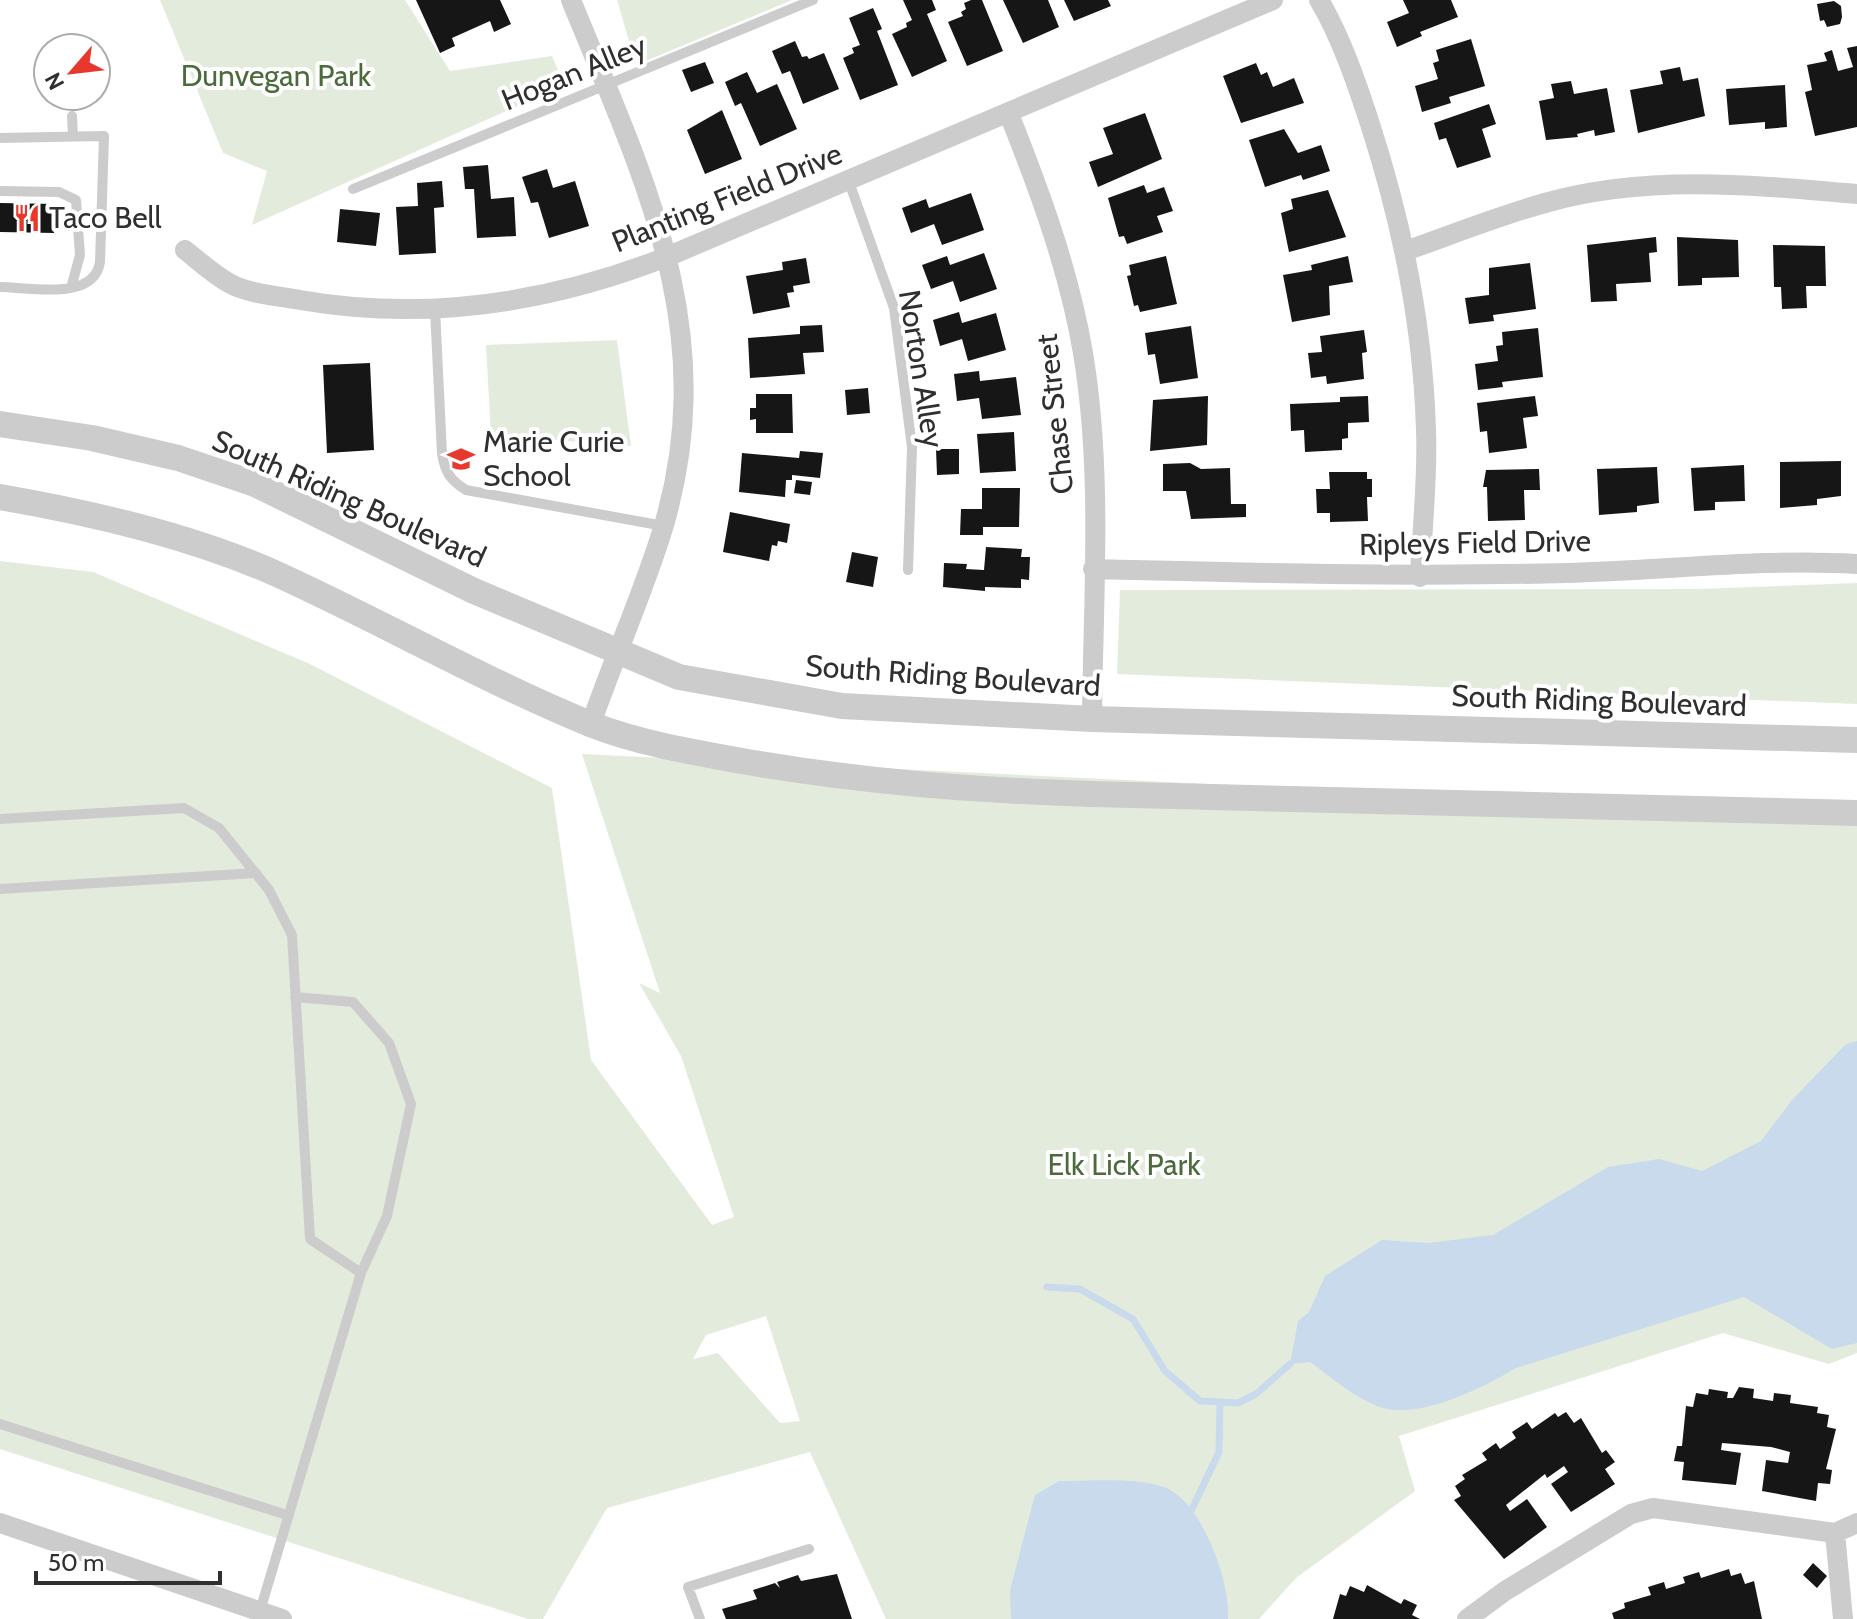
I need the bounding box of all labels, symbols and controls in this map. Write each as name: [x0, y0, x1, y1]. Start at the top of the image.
street label: Hogan Alley: [496, 27, 652, 118]
north arrow: [32, 32, 112, 112]
park label: Dunvegan Park: [181, 57, 372, 94]
text: N: [39, 68, 70, 94]
street label: Planting Field Drive: [606, 135, 847, 261]
place label: Taco Bell: [49, 199, 162, 236]
restaurant icon: Taco Bell: [12, 203, 42, 233]
street label: Norton Alley: [891, 287, 952, 451]
street label: Chase Street: [1028, 332, 1081, 496]
street label: South Riding Boulevard: [207, 422, 492, 576]
place label: Marie Curie School: [483, 423, 624, 494]
school or university icon: Marie Curie School: [446, 444, 476, 474]
street label: Ripleys Field Drive: [1359, 522, 1591, 563]
street label: South Riding Boulevard: [804, 647, 1102, 704]
street label: South Riding Boulevard: [1451, 677, 1747, 724]
park label: Elk Lick Park: [1047, 1146, 1201, 1183]
scale bar: [36, 1535, 220, 1585]
text: 50 m: [48, 1548, 104, 1577]

